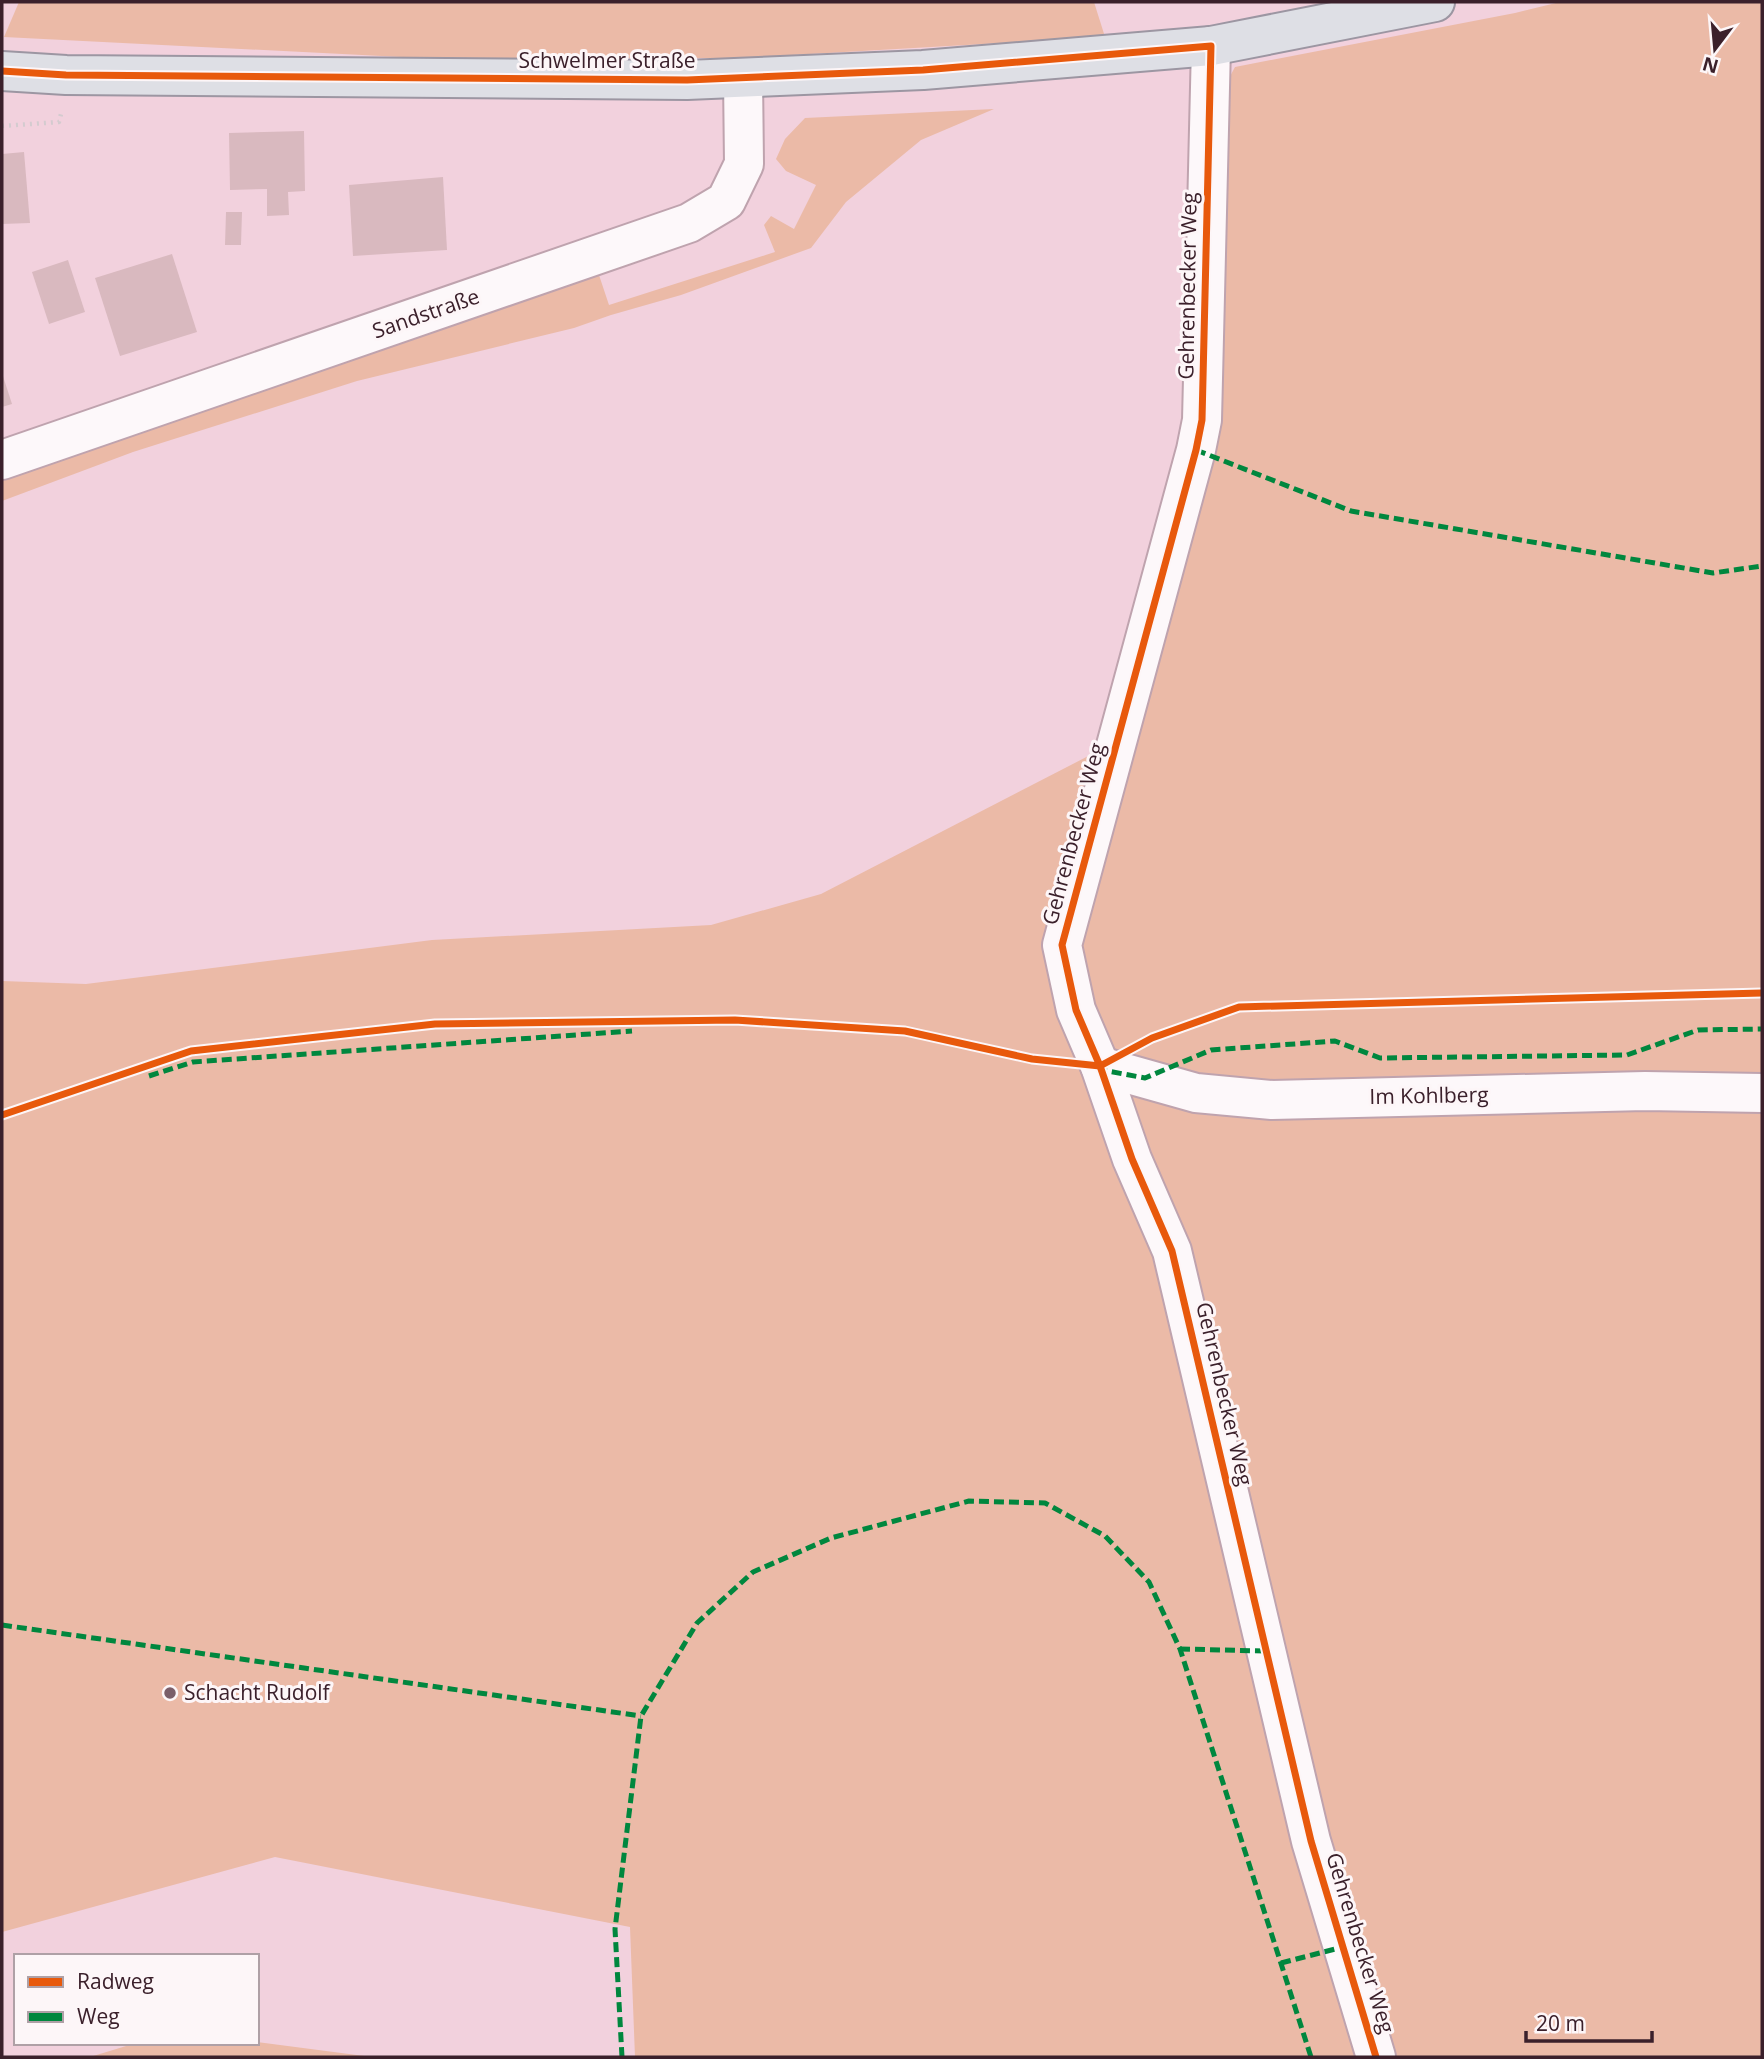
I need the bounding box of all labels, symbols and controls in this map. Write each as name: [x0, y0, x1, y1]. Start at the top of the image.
north arrow: [1680, 14, 1750, 84]
street label: Schwelmer Straße: [518, 46, 696, 74]
text: N: [1699, 51, 1721, 80]
street label: Gehrenbecker Weg: [1171, 192, 1203, 380]
street label: Sandstraße: [368, 282, 483, 344]
street label: Gehrenbecker Weg: [1035, 740, 1111, 928]
street label: Im Kohlberg: [1369, 1080, 1489, 1110]
street label: Gehrenbecker Weg: [1190, 1299, 1260, 1488]
place label: Schacht Rudolf: [184, 1678, 332, 1706]
marker: Schacht Rudolf: [162, 1685, 178, 1701]
street label: Gehrenbecker Weg: [1320, 1849, 1402, 2036]
legend: [14, 1954, 259, 2045]
text: Radweg: [77, 1967, 154, 1995]
scale bar: [1526, 2000, 1652, 2044]
text: Weg: [77, 2002, 120, 2030]
text: 20 m: [1536, 2009, 1585, 2037]

